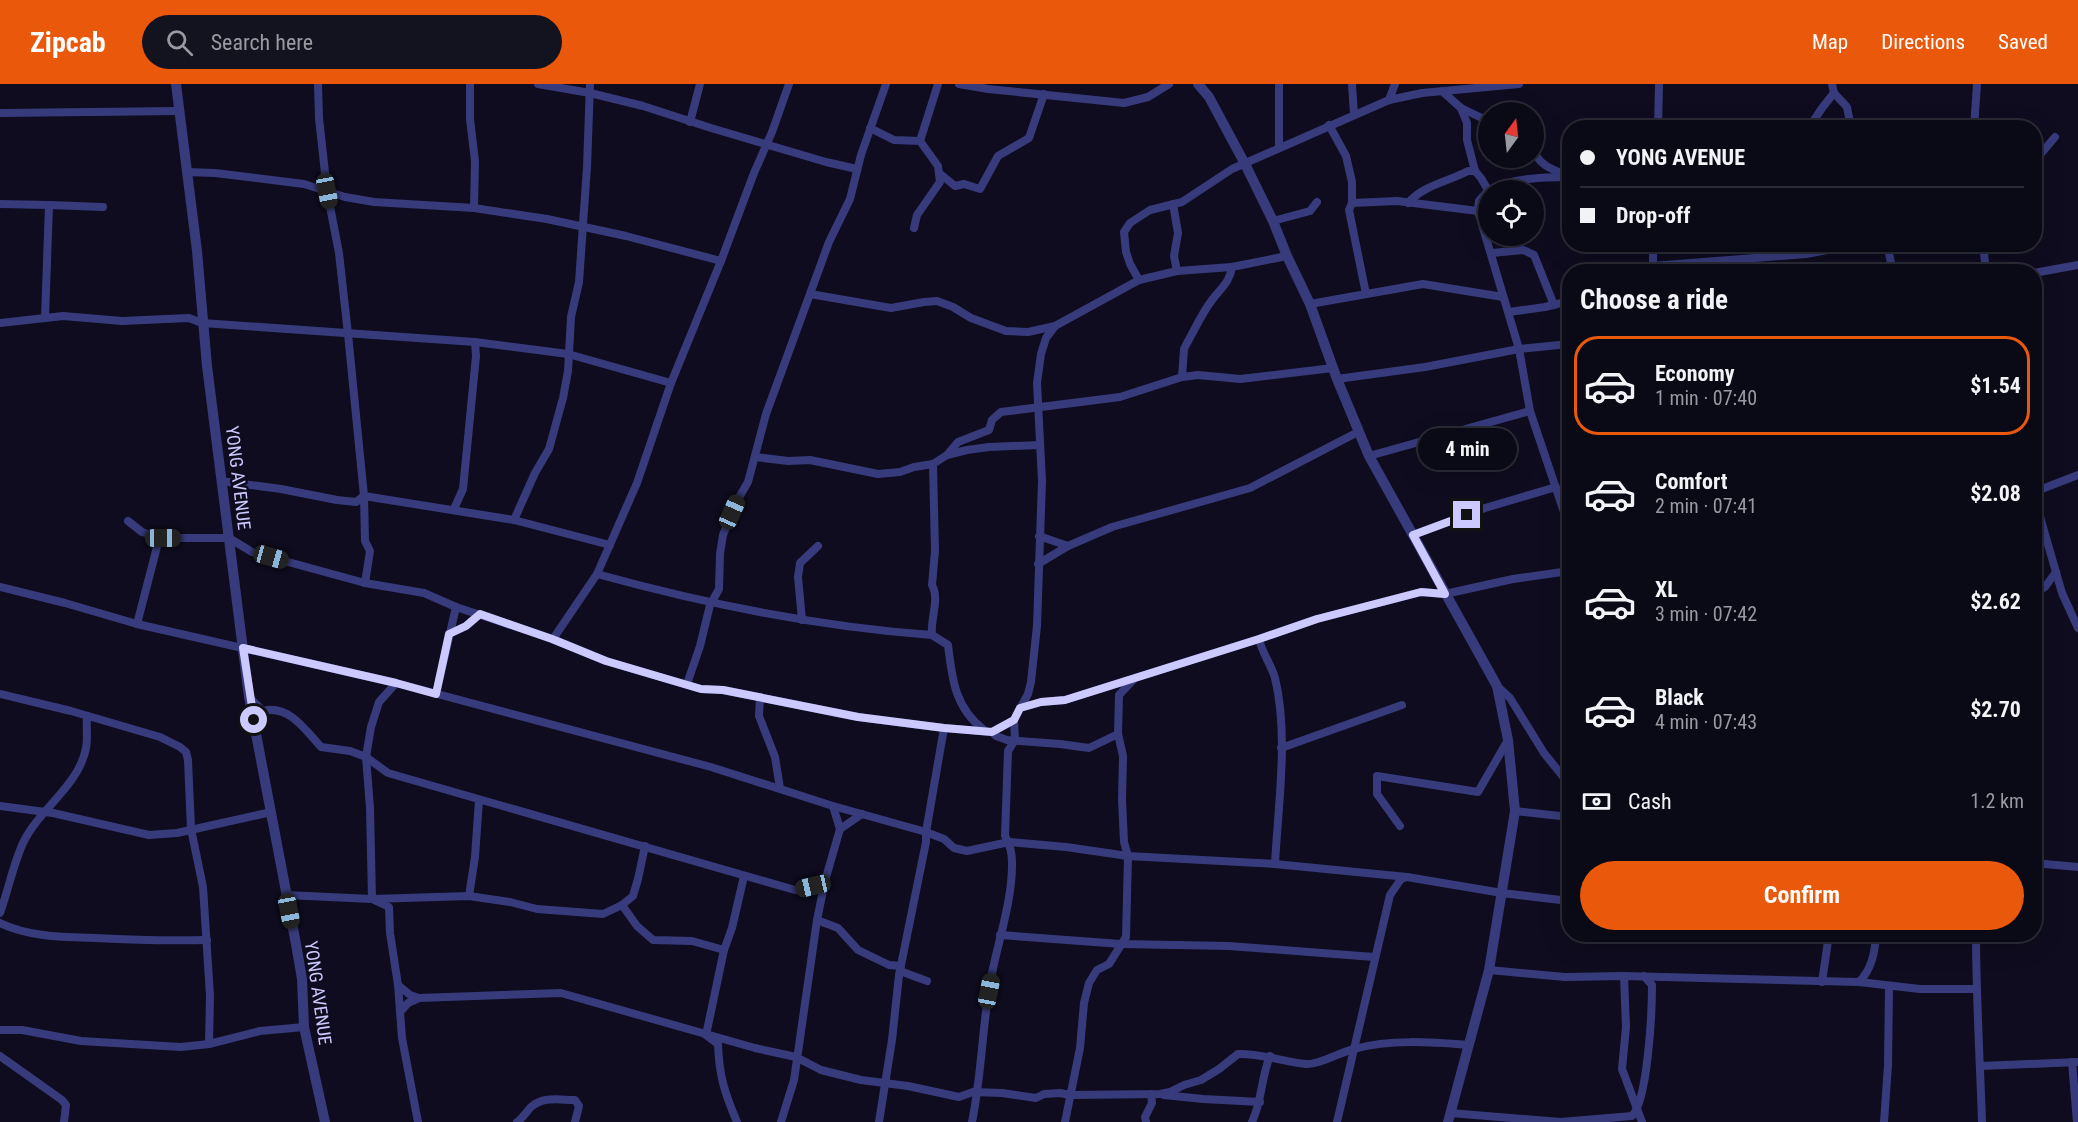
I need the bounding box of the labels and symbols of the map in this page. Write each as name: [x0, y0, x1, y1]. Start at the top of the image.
north arrow: [1478, 102, 1544, 168]
car: [315, 172, 339, 210]
street label: YONG AVENUE: [222, 425, 255, 531]
callout: 4 min: [1418, 428, 1516, 470]
car: [716, 492, 748, 532]
route end: [1453, 501, 1480, 528]
car: [145, 529, 181, 547]
car: [251, 543, 291, 571]
route start: [240, 706, 267, 733]
car: [793, 873, 833, 899]
car: [277, 892, 301, 930]
street label: YONG AVENUE: [301, 940, 336, 1046]
car: [977, 972, 1001, 1010]

